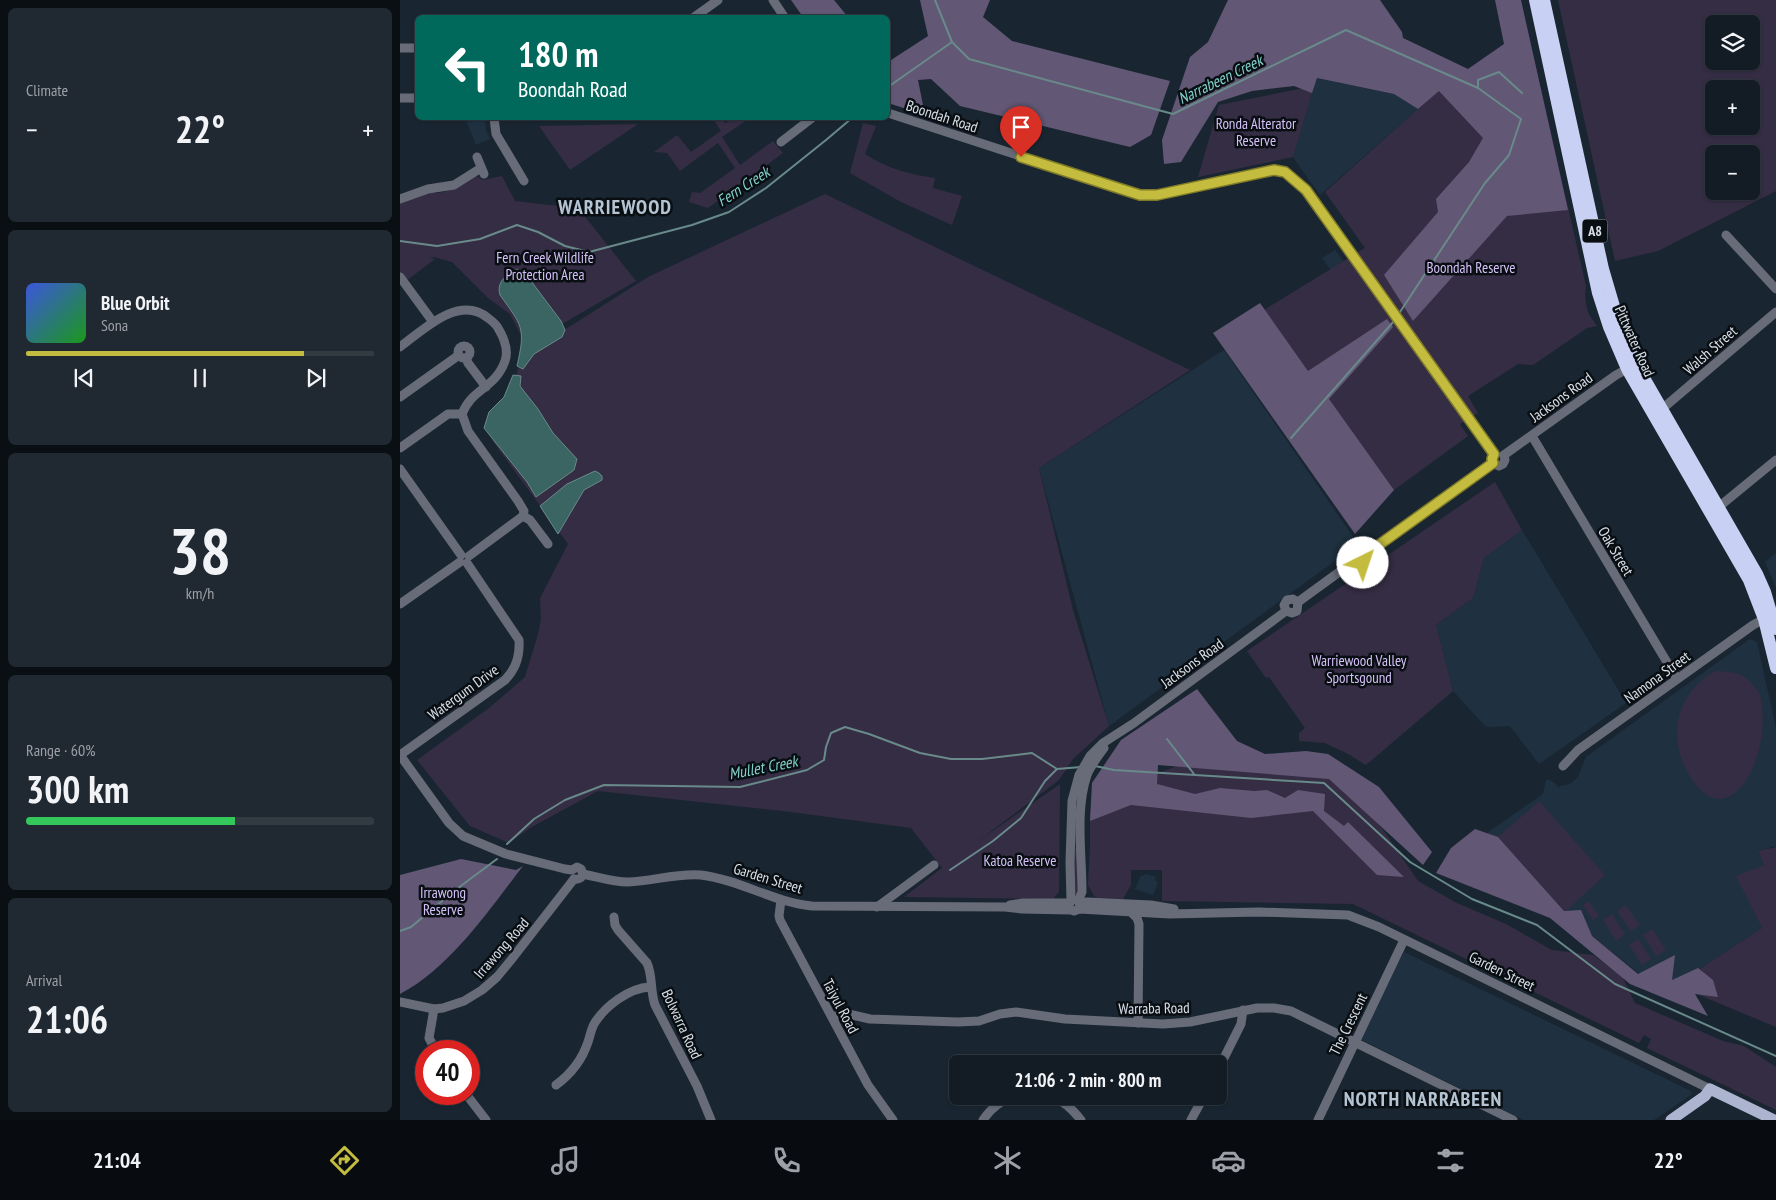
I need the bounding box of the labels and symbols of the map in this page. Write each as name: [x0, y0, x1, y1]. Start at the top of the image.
water label: Narrabeen Creek: [1175, 49, 1267, 108]
street label: Boondah Road: [904, 95, 980, 137]
pin: [1000, 106, 1042, 157]
park label: Ronda Alterator Reserve: [1216, 114, 1297, 150]
water label: Fern Creek: [713, 161, 775, 210]
district label: WARRIEWOOD: [557, 194, 672, 220]
road number: A8: [1582, 220, 1608, 242]
park label: Fern Creek Wildlife Protection Area: [496, 248, 594, 284]
park label: Boondah Reserve: [1426, 258, 1516, 277]
street label: Pittwater Road: [1611, 302, 1659, 380]
street label: Walsh Street: [1679, 322, 1741, 378]
street label: Jacksons Road: [1525, 368, 1596, 427]
street label: Oak Street: [1594, 523, 1638, 579]
position arrow: [1336, 536, 1388, 588]
street label: Jacksons Road: [1156, 634, 1227, 693]
street label: Namona Street: [1620, 647, 1694, 707]
park label: Warriewood Valley Sportsgound: [1311, 651, 1407, 687]
street label: Watergum Drive: [424, 660, 502, 724]
water label: Mullet Creek: [727, 750, 801, 783]
park label: Katoa Reserve: [984, 851, 1056, 870]
street label: Garden Street: [731, 859, 805, 897]
park label: Irrawong Reserve: [420, 883, 466, 919]
street label: Irrawong Road: [469, 914, 533, 982]
street label: Garden Street: [1466, 947, 1538, 995]
street label: Taiyul Road: [819, 975, 863, 1037]
street label: Bolwarra Road: [658, 986, 706, 1062]
street label: The Crescent: [1325, 990, 1371, 1058]
street label: Warraba Road: [1118, 998, 1190, 1018]
speed limit sign: 40: [415, 1040, 480, 1105]
district label: NORTH NARRABEEN: [1344, 1086, 1502, 1112]

